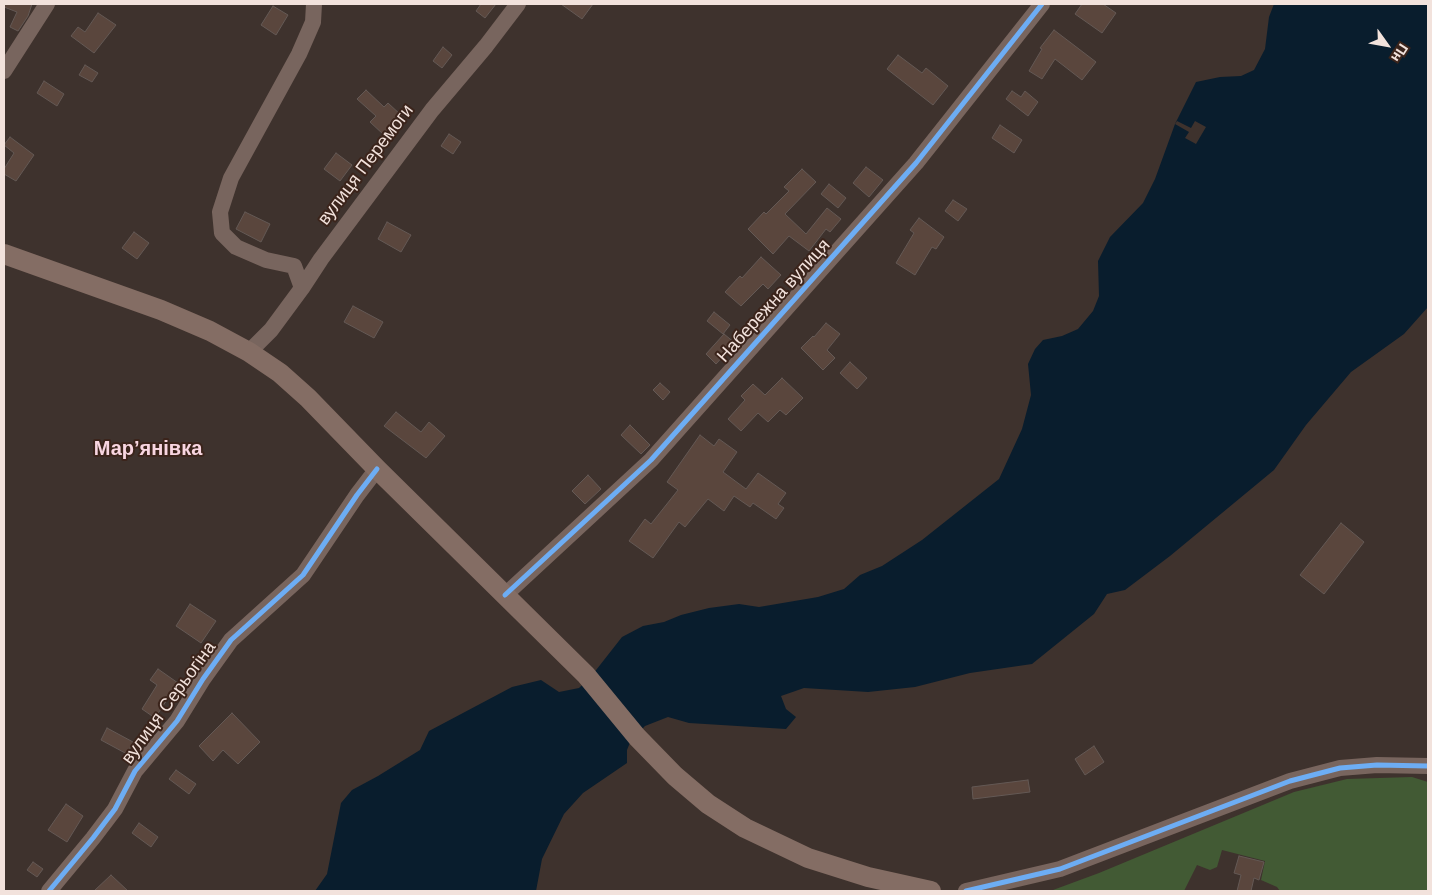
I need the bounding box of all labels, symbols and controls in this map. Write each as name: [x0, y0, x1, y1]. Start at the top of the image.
north arrow: [1362, 20, 1412, 70]
text: Пн: [1388, 41, 1411, 65]
street label: вулиця Перемоги: [314, 100, 418, 230]
street label: Набережна вулиця: [713, 235, 835, 367]
district label: Мар’янівка: [94, 437, 202, 461]
street label: вулиця Серьогіна: [117, 637, 221, 769]

